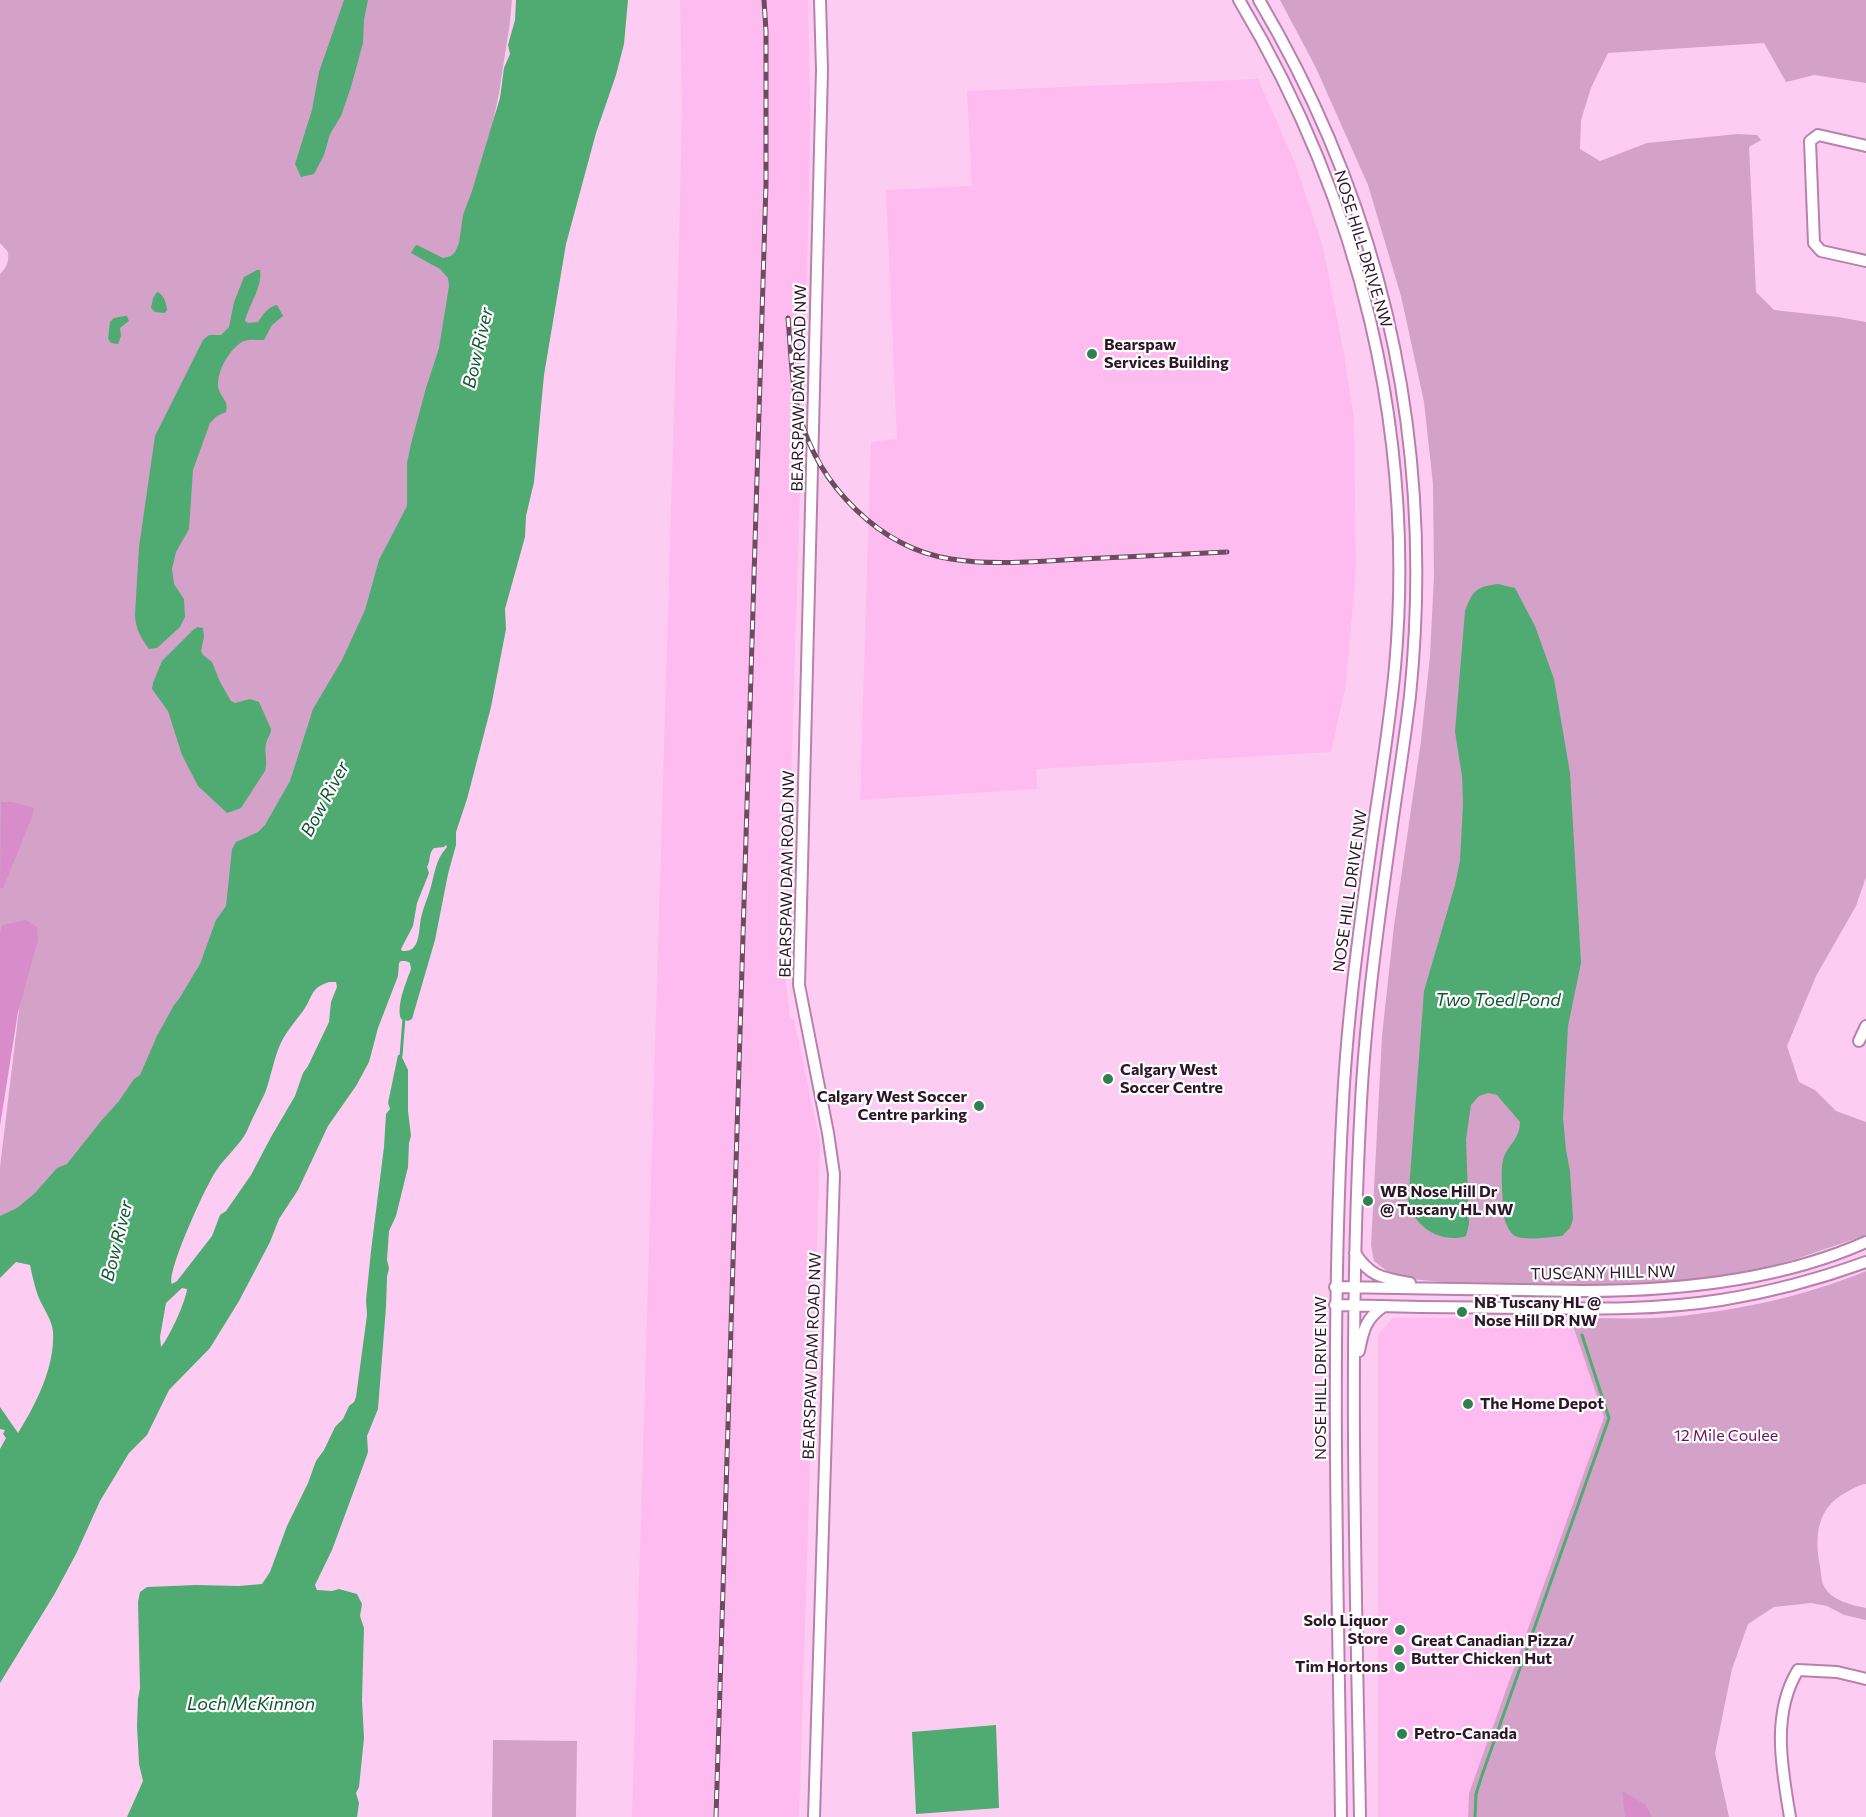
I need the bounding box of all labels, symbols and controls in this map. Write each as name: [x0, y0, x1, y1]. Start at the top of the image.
street label: NOSE HILL DRIVE NW: [1330, 168, 1396, 330]
street label: BEARSPAW DAM ROAD NW: [788, 284, 810, 492]
water label: Bow River: [458, 306, 498, 390]
place label: Bearspaw Services Building: [1104, 335, 1229, 373]
marker: Bearspaw Services Building: [1085, 347, 1099, 361]
water label: Bow River: [296, 758, 354, 840]
street label: BEARSPAW DAM ROAD NW: [776, 770, 798, 978]
street label: NOSE HILL DRIVE NW: [1329, 809, 1371, 973]
water label: Two Toed Pond: [1435, 989, 1561, 1011]
place label: Calgary West Soccer Centre: [1120, 1060, 1223, 1098]
marker: Calgary West Soccer Centre: [1101, 1072, 1115, 1086]
place label: Calgary West Soccer Centre parking: [817, 1087, 967, 1125]
marker: Calgary West Soccer Centre parking: [972, 1099, 986, 1113]
place label: WB Nose Hill Dr @ Tuscany HL NW: [1380, 1182, 1513, 1220]
marker: WB Nose Hill Dr @ Tuscany HL NW: [1361, 1194, 1375, 1208]
water label: Bow River: [97, 1199, 137, 1283]
street label: BEARSPAW DAM ROAD NW: [799, 1252, 825, 1460]
street label: TUSCANY HILL NW: [1530, 1262, 1676, 1284]
place label: NB Tuscany HL @ Nose Hill DR NW: [1474, 1293, 1601, 1331]
street label: NOSE HILL DRIVE NW: [1311, 1296, 1331, 1460]
marker: NB Tuscany HL @ Nose Hill DR NW: [1455, 1305, 1469, 1319]
place label: The Home Depot: [1480, 1394, 1604, 1414]
marker: The Home Depot: [1461, 1397, 1475, 1411]
park label: 12 Mile Coulee: [1674, 1426, 1778, 1446]
place label: Solo Liquor Store: [1303, 1611, 1388, 1649]
marker: Solo Liquor Store: [1393, 1623, 1407, 1637]
place label: Great Canadian Pizza/ Butter Chicken Hut: [1411, 1631, 1574, 1669]
marker: Great Canadian Pizza/ Butter Chicken Hut: [1392, 1643, 1406, 1657]
place label: Tim Hortons: [1295, 1657, 1388, 1677]
marker: Tim Hortons: [1393, 1660, 1407, 1674]
water label: Loch McKinnon: [187, 1693, 315, 1715]
place label: Petro-Canada: [1414, 1724, 1517, 1744]
marker: Petro-Canada: [1395, 1727, 1409, 1741]

